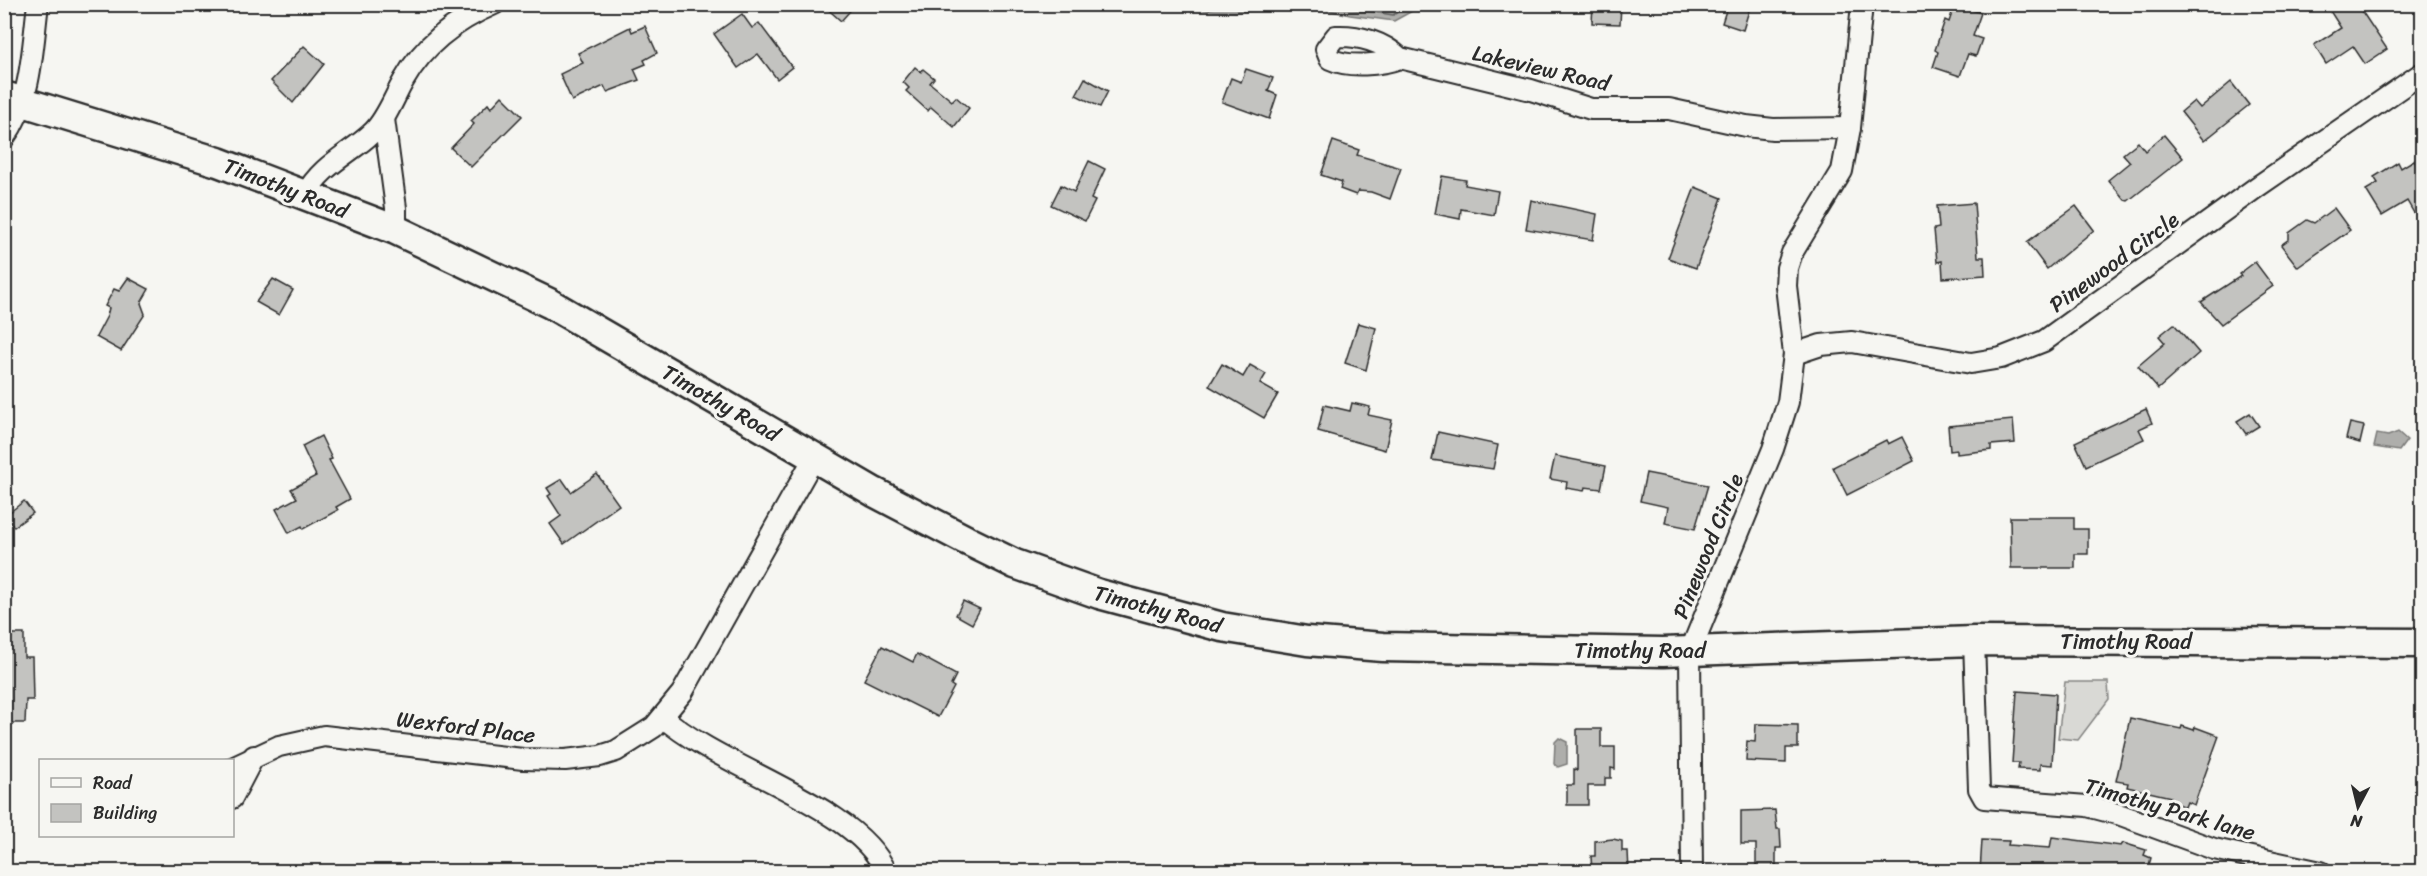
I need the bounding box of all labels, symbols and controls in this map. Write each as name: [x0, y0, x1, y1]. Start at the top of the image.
street label: Lakeview Road: [1468, 33, 1615, 103]
street label: Timothy Road: [218, 146, 356, 230]
street label: Pinewood Circle: [2040, 201, 2188, 323]
street label: Timothy Road: [654, 353, 789, 453]
street label: Pinewood Circle: [1661, 467, 1755, 625]
street label: Timothy Road: [1089, 573, 1228, 645]
street label: Timothy Road: [2060, 622, 2193, 661]
street label: Timothy Road: [1574, 631, 1707, 670]
street label: Wexford Place: [394, 699, 538, 755]
legend: [39, 759, 234, 837]
street label: Timothy Park lane: [2080, 766, 2260, 852]
text: Road: [93, 767, 133, 799]
north arrow: [2328, 777, 2388, 837]
text: Building: [93, 797, 157, 829]
text: N: [2348, 806, 2364, 837]

